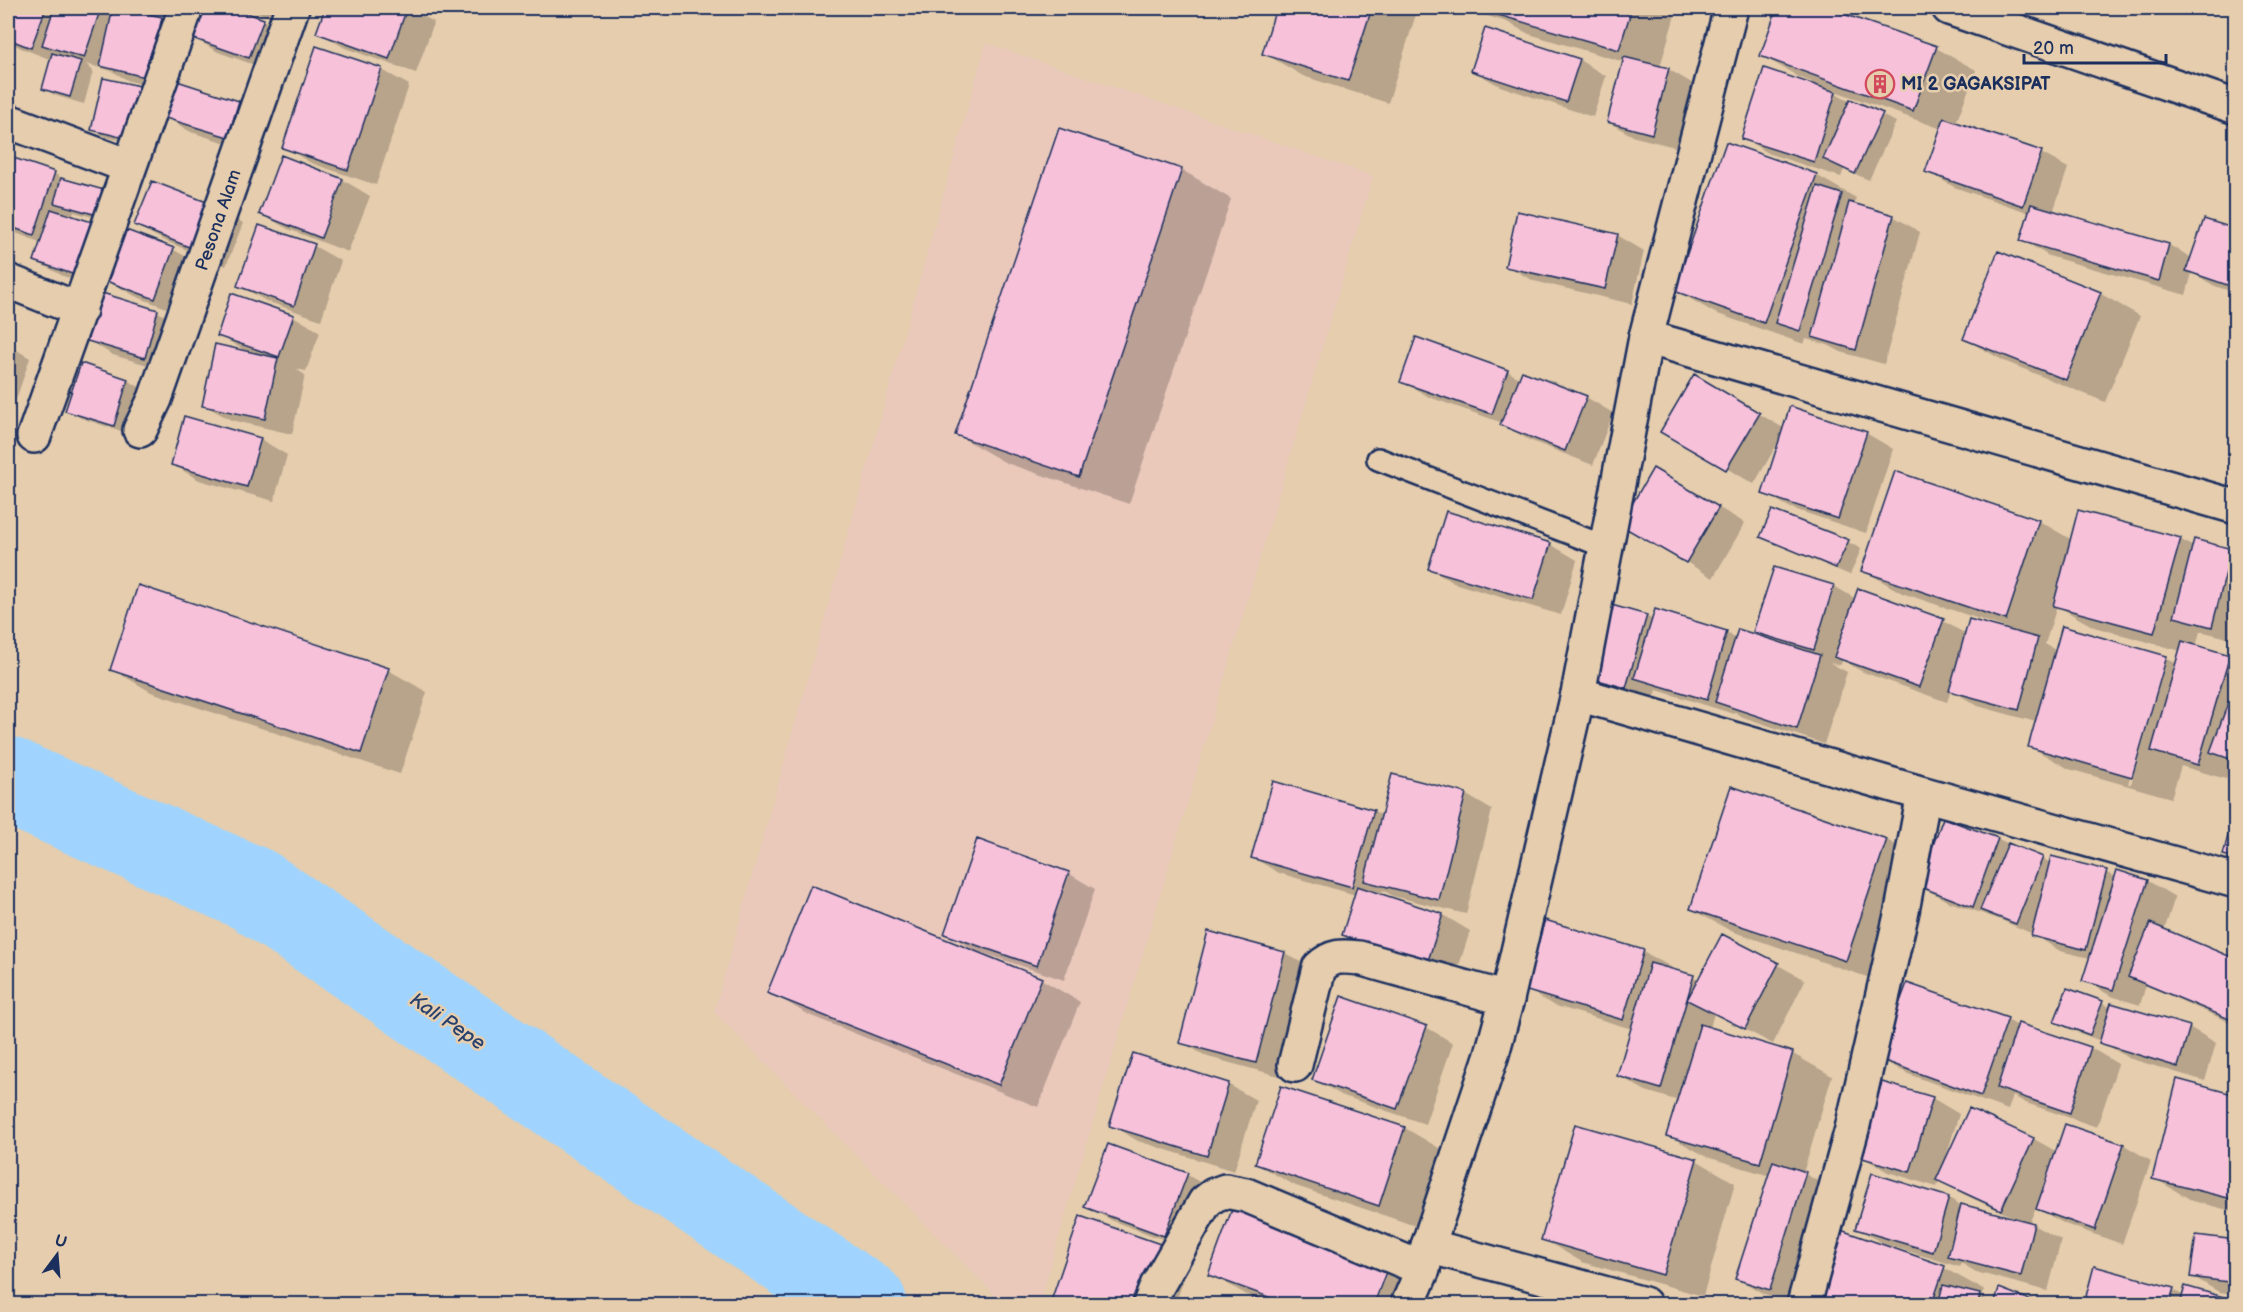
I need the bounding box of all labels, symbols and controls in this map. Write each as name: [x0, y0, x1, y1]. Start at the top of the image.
scale bar: [2024, 27, 2166, 65]
text: 20 m: [2033, 38, 2074, 59]
building icon: MI 2 GAGAKSIPAT: [1864, 68, 1896, 100]
place label: MI 2 GAGAKSIPAT: [1901, 74, 2051, 95]
street label: Pesona Alam: [191, 167, 246, 273]
water label: Kali Pepe: [405, 988, 490, 1056]
north arrow: [27, 1225, 87, 1285]
text: U: [53, 1231, 69, 1253]

